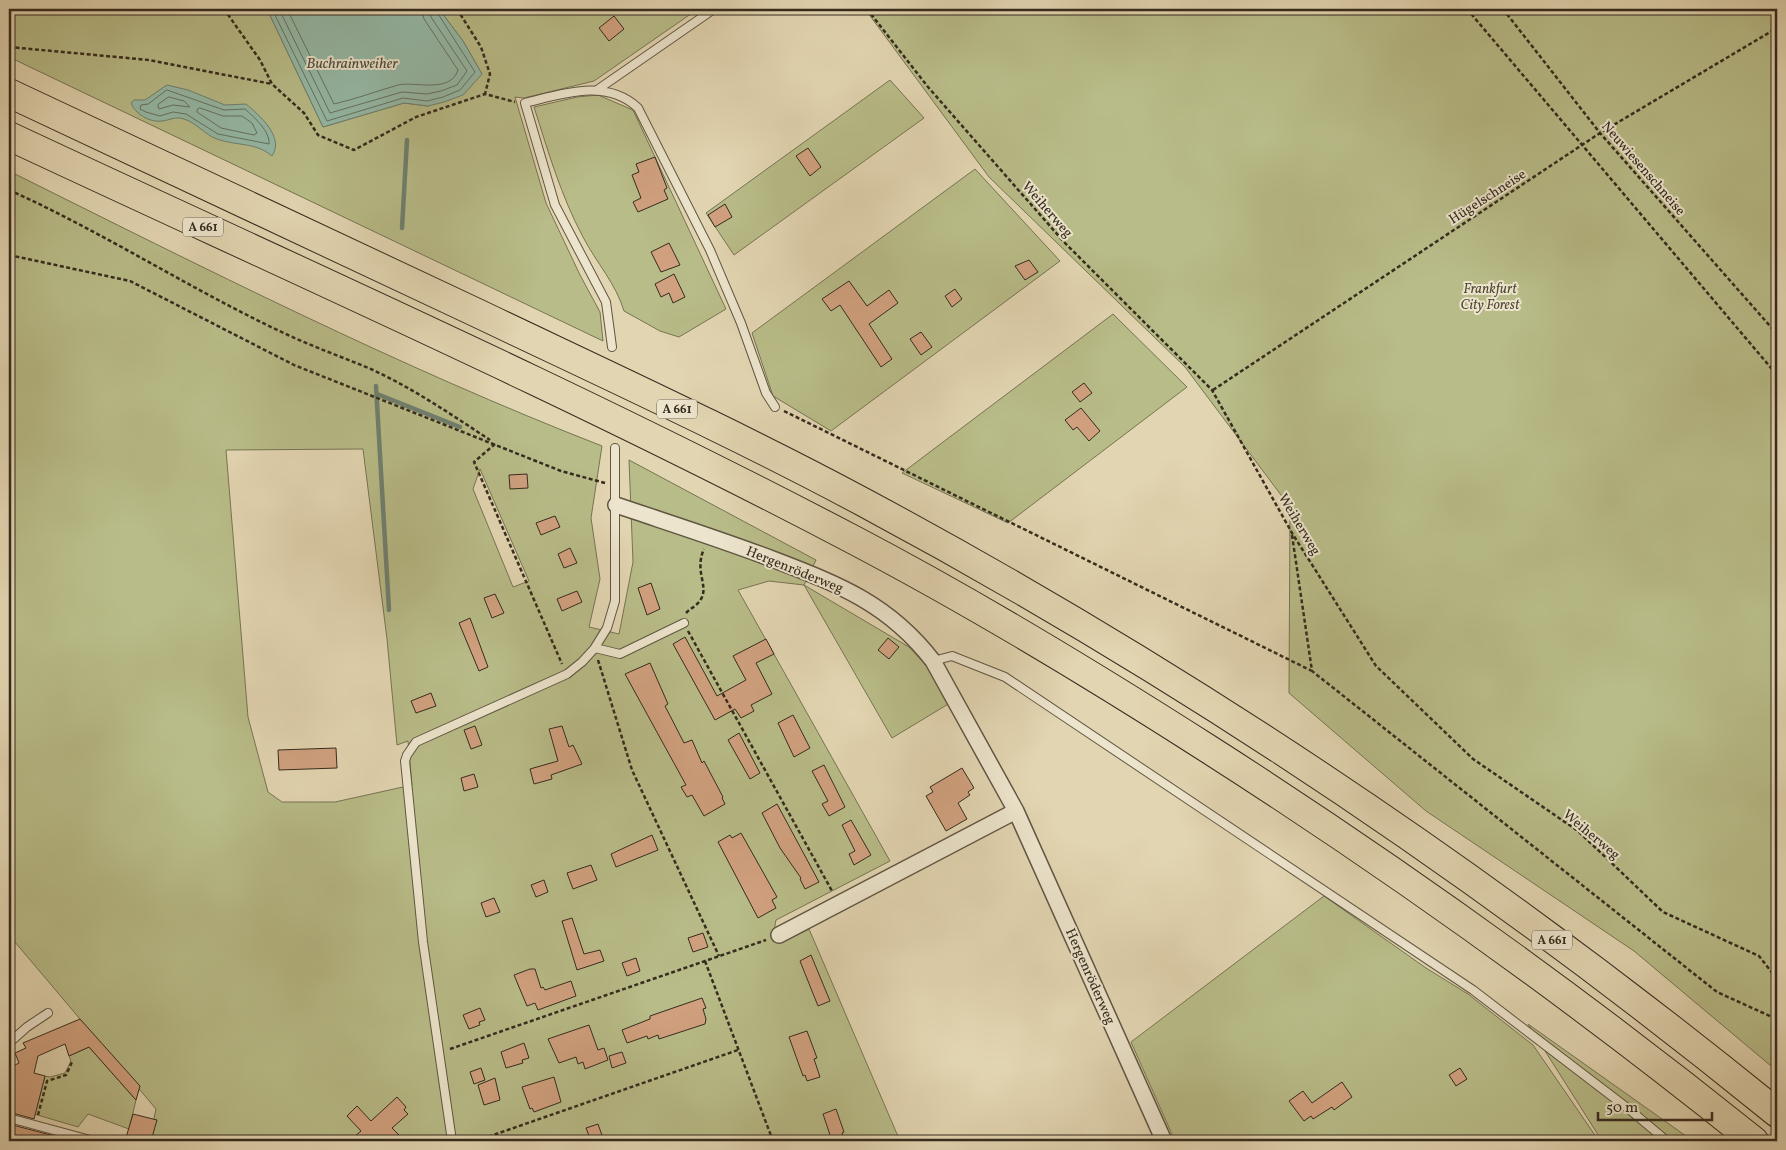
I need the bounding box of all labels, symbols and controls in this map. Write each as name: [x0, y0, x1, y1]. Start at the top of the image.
water label: Buchrainweiher: [306, 54, 398, 75]
street label: Neuwiesenschneise: [1597, 118, 1689, 220]
street label: Hügelschneise: [1446, 165, 1530, 229]
street label: Weiherweg: [1017, 178, 1077, 242]
road number: A 661: [183, 218, 223, 236]
park label: Frankfurt City Forest: [1461, 280, 1520, 315]
road number: A 661: [657, 399, 697, 418]
street label: Weiherweg: [1273, 490, 1325, 559]
street label: Hergenröderweg: [743, 542, 846, 599]
street label: Weiherweg: [1558, 806, 1624, 865]
street label: Hergenröderweg: [1060, 926, 1119, 1028]
road number: A 661: [1532, 930, 1572, 950]
scale bar: [1598, 1090, 1712, 1122]
text: 50 m: [1606, 1098, 1638, 1119]

